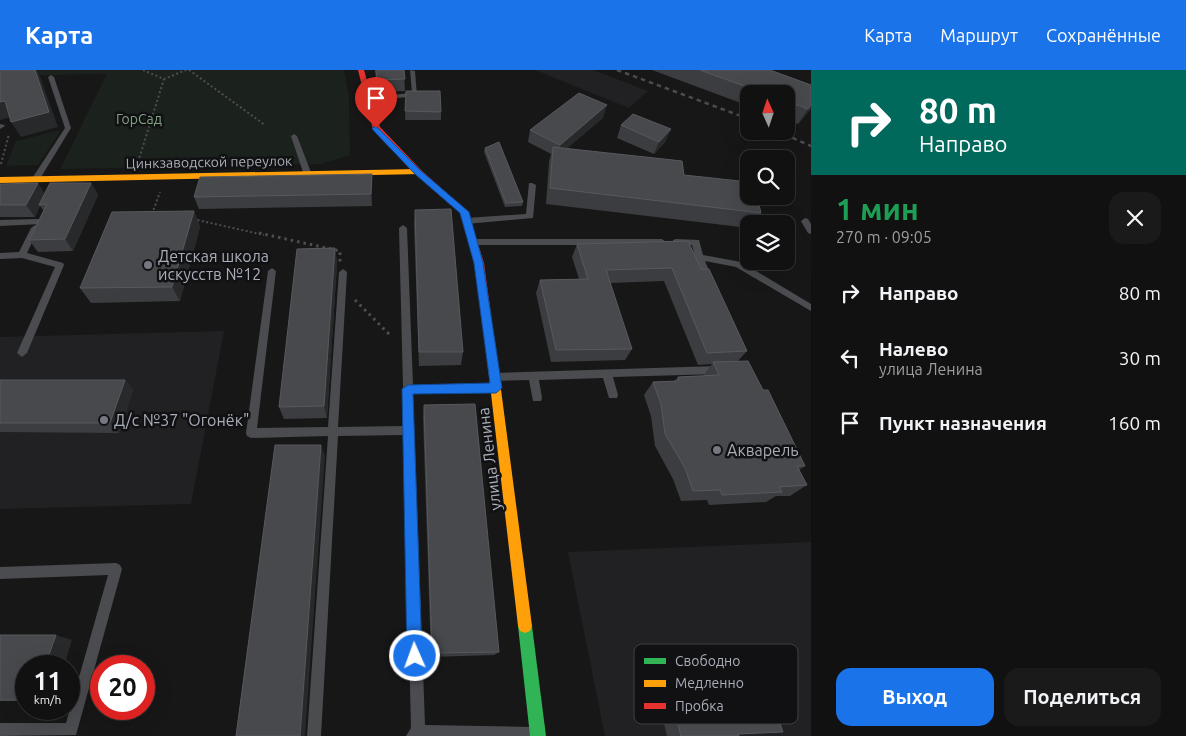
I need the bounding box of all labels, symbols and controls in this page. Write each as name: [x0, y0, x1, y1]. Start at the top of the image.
text: Карта: [25, 22, 93, 49]
text: Карта: [864, 25, 912, 45]
text: Маршрут: [940, 25, 1018, 45]
text: Сохранённые: [1046, 25, 1161, 45]
pin: [355, 77, 397, 128]
icon: arrive: [362, 84, 390, 112]
north arrow: [740, 85, 795, 140]
map controls: [740, 85, 795, 270]
icon: right: [836, 90, 901, 155]
text: 80 m: [919, 90, 997, 130]
park label: ГорСад: [116, 111, 162, 127]
text: Направо: [919, 131, 1007, 156]
button: search: [740, 150, 795, 205]
street label: Цинкзаводской переулок: [126, 153, 292, 171]
text: 1 мин: [836, 192, 919, 226]
button: close: [1109, 192, 1161, 244]
button: layers: [740, 215, 795, 270]
text: 270 m · 09:05: [836, 228, 932, 246]
place label: Детская школа искусств №12: [158, 247, 269, 283]
marker: Детская школа искусств №12: [142, 259, 154, 271]
icon: right: [836, 279, 864, 307]
text: Направо: [879, 282, 959, 304]
text: 80 m: [1119, 282, 1161, 304]
text: Налево: [879, 338, 948, 360]
icon: left: [836, 344, 864, 372]
text: 30 m: [1119, 347, 1161, 369]
text: улица Ленина: [879, 360, 983, 378]
street label: улица Ленина: [474, 406, 504, 512]
icon: arrive: [836, 409, 864, 437]
place label: Д/с №37 "Огонёк": [114, 411, 249, 429]
text: Пункт назначения: [879, 412, 1047, 434]
text: 160 m: [1108, 412, 1161, 434]
marker: Д/с №37 "Огонёк": [98, 414, 110, 426]
place label: Акварель: [727, 441, 799, 459]
marker: Акварель: [711, 444, 723, 456]
position arrow: [388, 629, 440, 681]
legend: [634, 644, 798, 724]
text: Свободно: [675, 653, 740, 669]
speed limit sign: 20: [90, 655, 155, 720]
text: 11: [33, 667, 62, 695]
button: Выход: [836, 668, 994, 726]
button: Поделиться: [1004, 668, 1161, 726]
text: Медленно: [675, 675, 744, 691]
text: km/h: [34, 693, 61, 706]
text: Пробка: [675, 698, 724, 714]

